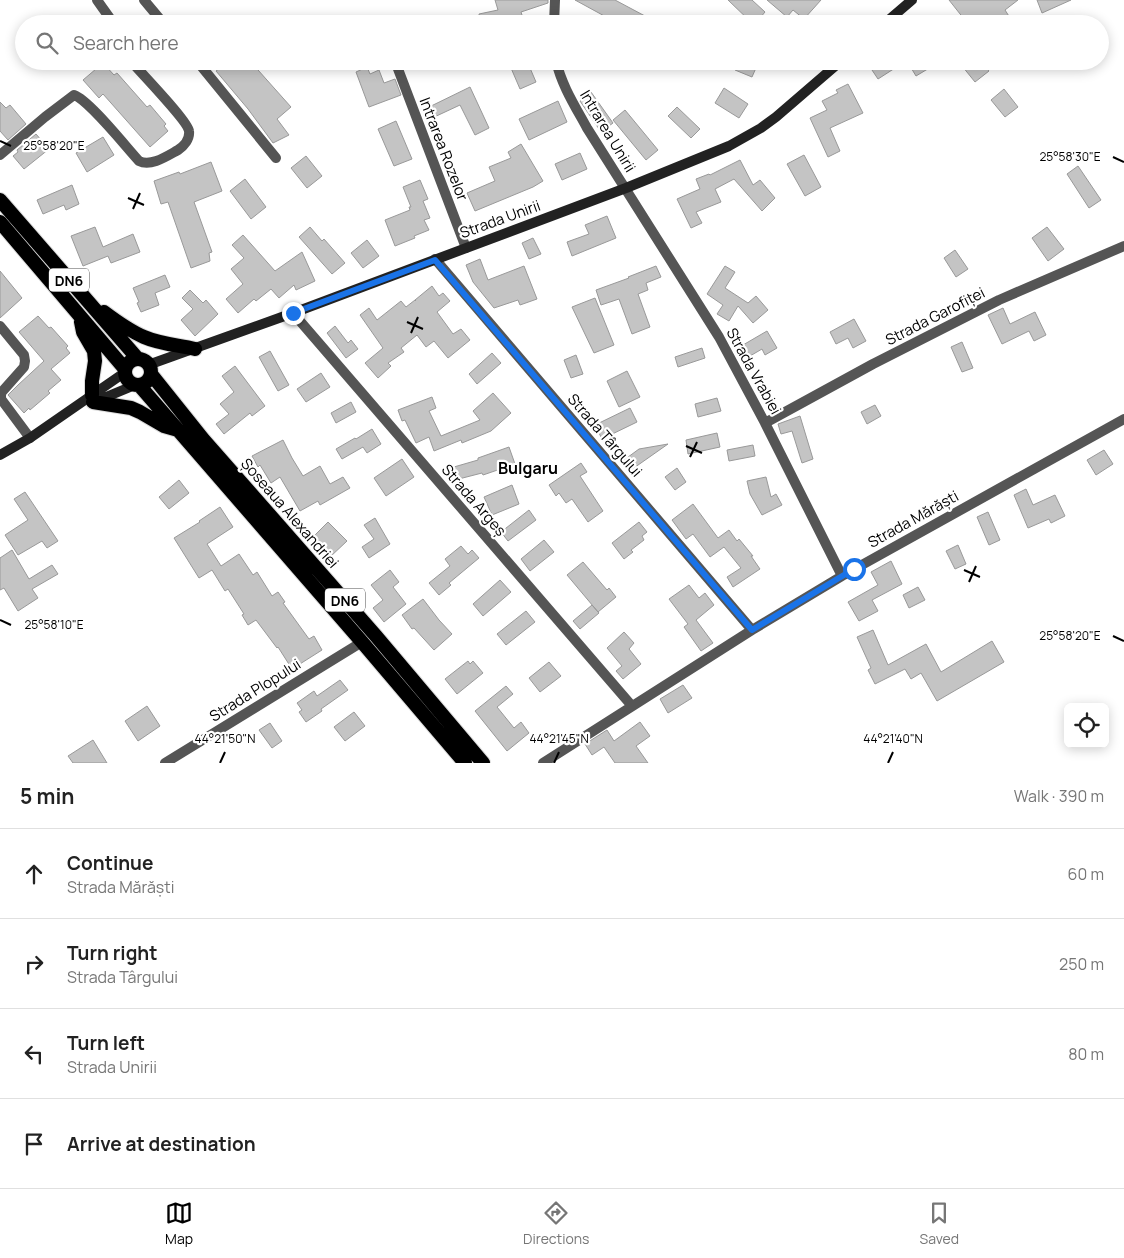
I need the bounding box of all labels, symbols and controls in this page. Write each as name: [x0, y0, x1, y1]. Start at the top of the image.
search box: [15, 15, 1109, 70]
icon: search: [33, 29, 61, 57]
text: Search here: [73, 30, 179, 56]
street label: Intrarea Unirii: [575, 86, 641, 176]
street label: Intrarea Rozelor: [415, 94, 474, 204]
text: 25°58'20"E: [23, 137, 85, 154]
text: 25°58'30"E: [1039, 148, 1101, 165]
street label: Strada Unirii: [457, 195, 543, 243]
road number: DN6: [49, 268, 89, 292]
street label: Strada Garofiței: [882, 282, 988, 350]
route end: [282, 302, 305, 325]
street label: Strada Vrabiei: [722, 324, 786, 418]
street label: Strada Târgului: [563, 389, 647, 481]
street label: Șoseaua Alexandriei: [236, 453, 344, 573]
district label: Bulgaru: [498, 457, 558, 479]
street label: Strada Argeș: [437, 460, 511, 541]
street label: Strada Mărăști: [864, 485, 962, 553]
route start: [843, 558, 866, 581]
road number: DN6: [325, 588, 365, 612]
text: 25°58'10"E: [24, 616, 84, 633]
text: 25°58'20"E: [1039, 627, 1101, 644]
street label: Strada Plopului: [205, 654, 305, 726]
map controls: [1064, 703, 1109, 748]
button: locate: [1064, 703, 1109, 748]
text: 44°21'50"N: [195, 730, 255, 747]
text: 44°21'45"N: [529, 730, 589, 747]
text: 44°21'40"N: [863, 730, 923, 747]
text: 5 min: [20, 782, 74, 810]
text: Walk · 390 m: [1014, 785, 1104, 807]
text: Continue: [67, 850, 153, 876]
icon: ahead: [20, 860, 48, 888]
text: 60 m: [1068, 863, 1104, 885]
text: Strada Mărăști: [67, 876, 174, 898]
text: Turn right: [67, 940, 157, 966]
icon: right: [20, 950, 48, 978]
text: 250 m: [1059, 953, 1104, 975]
text: Strada Târgului: [67, 966, 178, 988]
text: Turn left: [67, 1030, 145, 1056]
icon: left: [20, 1040, 48, 1068]
text: 80 m: [1068, 1043, 1104, 1065]
text: Strada Unirii: [67, 1056, 157, 1078]
icon: arrive: [20, 1130, 48, 1158]
text: Arrive at destination: [67, 1131, 256, 1157]
tab: Map: [165, 1199, 193, 1248]
tab: Directions: [523, 1199, 589, 1248]
tab: Saved: [920, 1199, 959, 1248]

